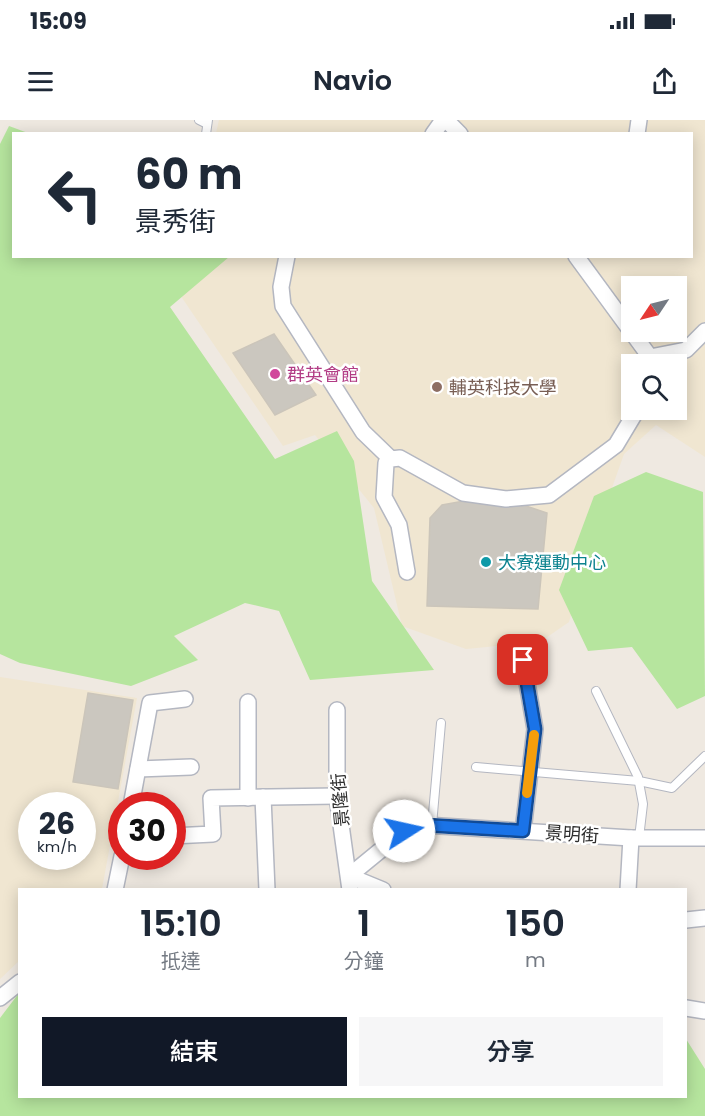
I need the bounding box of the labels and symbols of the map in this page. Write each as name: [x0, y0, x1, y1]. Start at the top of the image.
north arrow: [621, 276, 687, 342]
place label: 群英會館: [287, 362, 359, 387]
marker: 群英會館: [268, 367, 282, 381]
place label: 輔英科技大學: [449, 375, 557, 400]
marker: 輔英科技大學: [430, 380, 444, 394]
place label: 大寮運動中心: [498, 550, 606, 575]
marker: 大寮運動中心: [479, 555, 493, 569]
pin: [497, 634, 548, 685]
street label: 景隆街: [325, 772, 355, 828]
speed limit sign: 30: [108, 792, 186, 870]
position arrow: [372, 799, 436, 863]
street label: 景明街: [544, 820, 600, 848]

